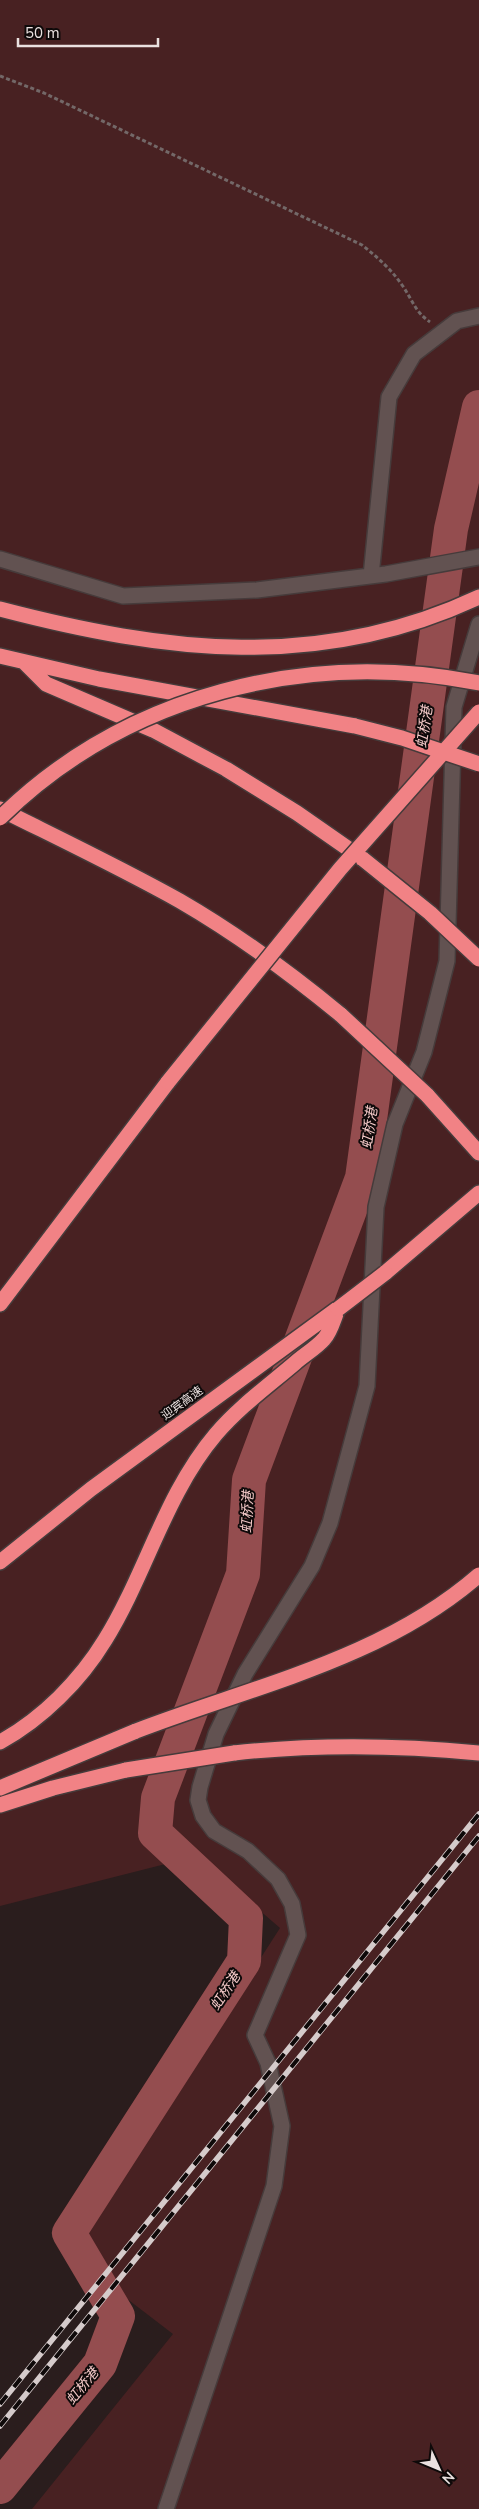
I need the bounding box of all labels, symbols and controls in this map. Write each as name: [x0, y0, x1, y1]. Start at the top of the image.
scale bar: [18, 15, 158, 47]
text: 50 m: [25, 23, 60, 43]
water label: 虹桥港: [412, 703, 437, 749]
water label: 虹桥港: [357, 1104, 382, 1150]
street label: 迎宾高速: [158, 1382, 206, 1424]
water label: 虹桥港: [237, 1489, 258, 1533]
water label: 虹桥港: [206, 1967, 246, 2014]
water label: 虹桥港: [62, 2362, 104, 2409]
north arrow: [414, 2444, 464, 2494]
text: N: [438, 2467, 458, 2488]

